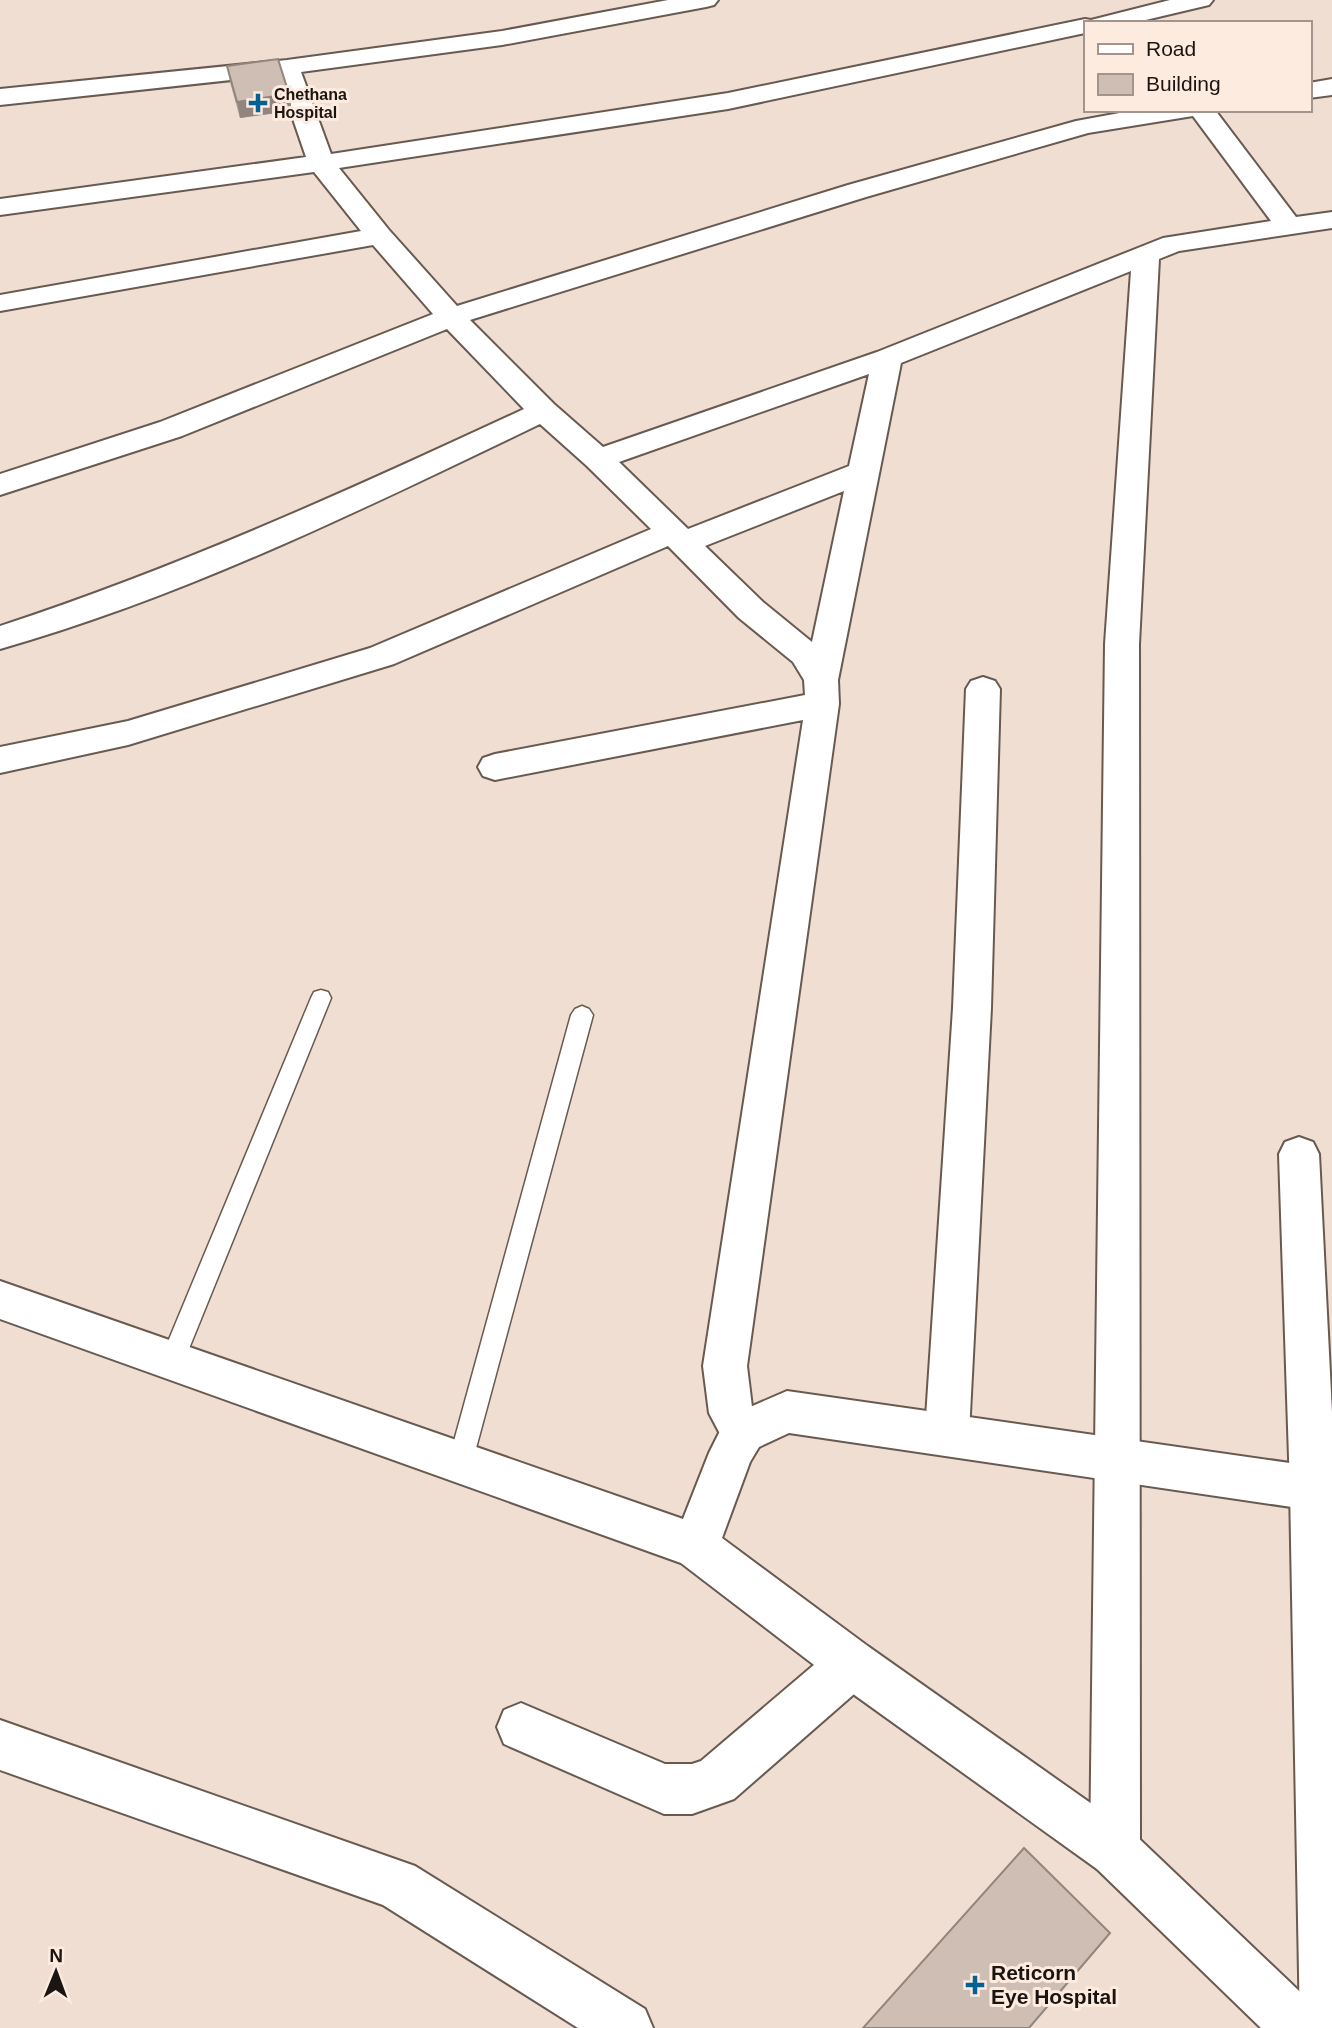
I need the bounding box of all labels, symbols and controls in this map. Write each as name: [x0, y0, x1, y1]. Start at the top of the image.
legend: [1084, 21, 1311, 112]
text: Road: [1146, 37, 1196, 60]
text: Building: [1146, 72, 1221, 95]
place label: Chethana Hospital: [274, 86, 347, 121]
marker: Chethana Hospital: [248, 93, 268, 113]
north arrow: [21, 1937, 91, 2007]
text: N: [49, 1945, 63, 1966]
place label: Reticorn Eye Hospital: [991, 1961, 1117, 2008]
marker: Reticorn Eye Hospital: [965, 1975, 985, 1995]

